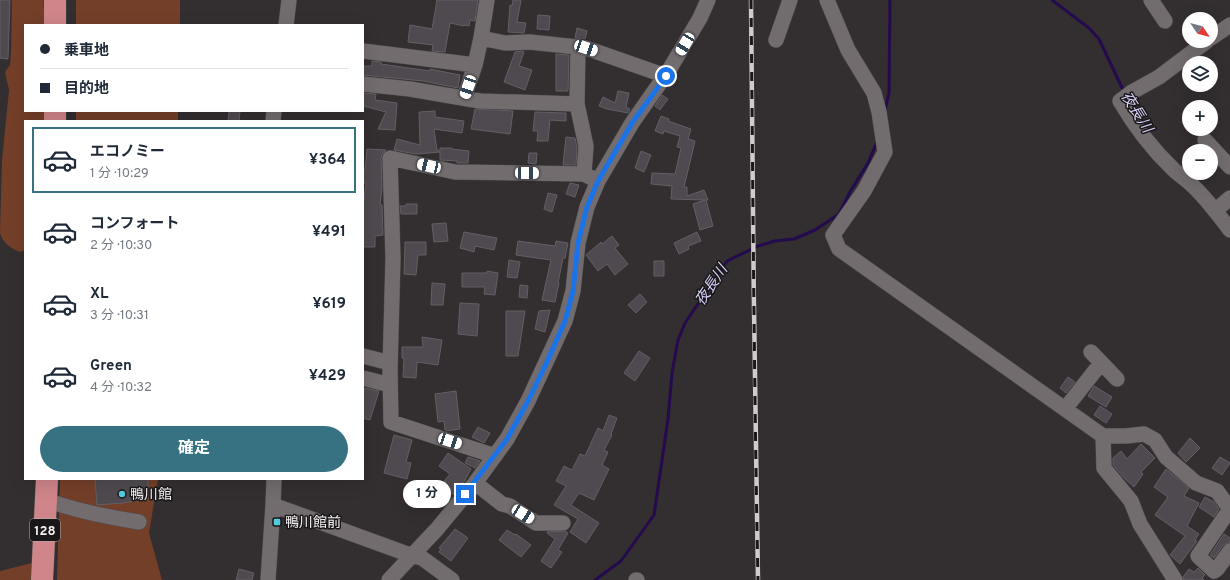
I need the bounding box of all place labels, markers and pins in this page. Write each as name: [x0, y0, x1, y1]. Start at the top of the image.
place label: 鴨川館: [130, 487, 172, 504]
marker: 鴨川館: [117, 489, 127, 499]
place label: 鴨川館前: [285, 514, 341, 532]
marker: 鴨川館前: [272, 517, 282, 527]

